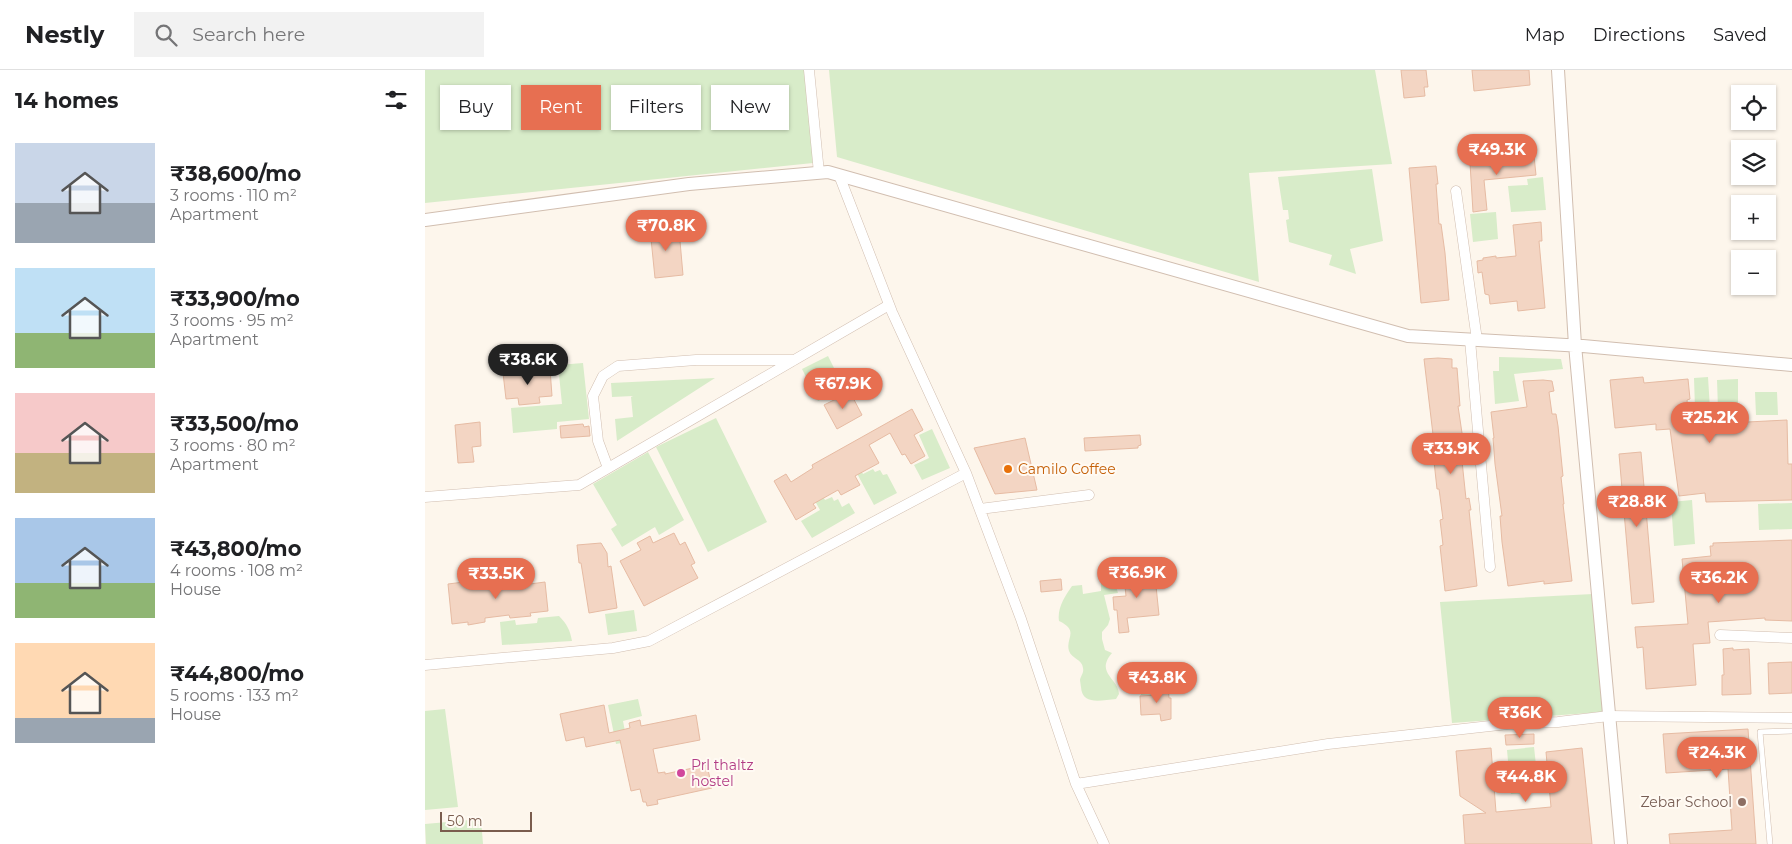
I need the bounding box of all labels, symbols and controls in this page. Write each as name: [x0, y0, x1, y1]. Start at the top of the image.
search box: [134, 12, 484, 57]
text: Nestly: [25, 20, 104, 49]
icon: search: [152, 21, 180, 49]
text: Search here: [192, 23, 305, 46]
text: Map: [1525, 24, 1565, 46]
text: Directions: [1593, 24, 1685, 46]
text: Saved: [1713, 24, 1767, 46]
chip: Buy: [440, 85, 511, 130]
chip: Rent: [521, 85, 601, 130]
chip: Filters: [611, 85, 701, 130]
chip: New: [711, 85, 789, 130]
map controls: [1731, 85, 1776, 295]
button: locate: [1731, 85, 1776, 130]
icon: filters: [382, 86, 410, 114]
text: 14 homes: [15, 88, 119, 113]
pin: ₹49.3K: [1456, 134, 1538, 176]
text: ₹49.3K: [1468, 140, 1526, 159]
button: layers: [1731, 140, 1776, 185]
text: ₹38,600/mo: [170, 161, 301, 186]
icon: home: [55, 163, 115, 223]
text: 3 rooms · 110 m²: [170, 186, 297, 205]
button: +: [1731, 195, 1776, 240]
text: Apartment: [170, 205, 259, 224]
pin: ₹70.8K: [625, 210, 707, 252]
text: ₹70.8K: [637, 216, 695, 235]
button: −: [1731, 250, 1776, 295]
text: ₹33,900/mo: [170, 286, 300, 311]
icon: home: [55, 288, 115, 348]
text: 3 rooms · 95 m²: [170, 311, 294, 330]
text: Apartment: [170, 330, 259, 349]
pin: ₹38.6K: [487, 344, 569, 386]
text: ₹38.6K: [499, 350, 557, 369]
pin: ₹67.9K: [802, 368, 884, 410]
text: ₹67.9K: [815, 374, 871, 393]
pin: ₹25.2K: [1669, 402, 1751, 444]
text: ₹25.2K: [1682, 408, 1738, 427]
text: ₹33,500/mo: [170, 411, 299, 436]
icon: home: [55, 413, 115, 473]
pin: ₹33.9K: [1410, 432, 1492, 475]
text: 3 rooms · 80 m²: [170, 436, 296, 455]
text: ₹33.9K: [1423, 439, 1479, 458]
text: Apartment: [170, 455, 259, 474]
place label: Camilo Coffee: [1018, 460, 1116, 478]
marker: Camilo Coffee: [1002, 463, 1014, 475]
pin: ₹28.8K: [1596, 486, 1678, 528]
text: ₹28.8K: [1608, 492, 1666, 511]
text: ₹43,800/mo: [170, 536, 301, 561]
icon: home: [55, 538, 115, 598]
pin: ₹36.9K: [1096, 556, 1178, 599]
pin: ₹33.5K: [455, 558, 537, 600]
text: 4 rooms · 108 m²: [170, 561, 303, 580]
pin: ₹36.2K: [1678, 562, 1760, 604]
text: ₹36.9K: [1108, 563, 1166, 582]
text: ₹33.5K: [468, 564, 524, 583]
text: ₹36.2K: [1690, 568, 1748, 587]
text: House: [170, 580, 221, 599]
text: ₹44,800/mo: [170, 661, 304, 686]
pin: ₹43.8K: [1116, 662, 1198, 704]
icon: home: [55, 663, 115, 723]
text: ₹43.8K: [1128, 668, 1186, 687]
text: 5 rooms · 133 m²: [170, 686, 299, 705]
pin: ₹36K: [1490, 696, 1550, 739]
text: ₹36K: [1498, 703, 1542, 722]
text: House: [170, 705, 221, 724]
pin: ₹24.3K: [1676, 736, 1758, 779]
text: ₹24.3K: [1688, 743, 1746, 762]
place label: Prl thaltz hostel: [691, 756, 754, 790]
pin: ₹44.8K: [1485, 760, 1567, 803]
marker: Prl thaltz hostel: [675, 767, 687, 779]
text: ₹44.8K: [1496, 767, 1556, 786]
place label: Zebar School: [1640, 793, 1732, 811]
marker: Zebar School: [1736, 796, 1748, 808]
scale bar: [440, 809, 533, 832]
text: 50 m: [447, 812, 483, 830]

